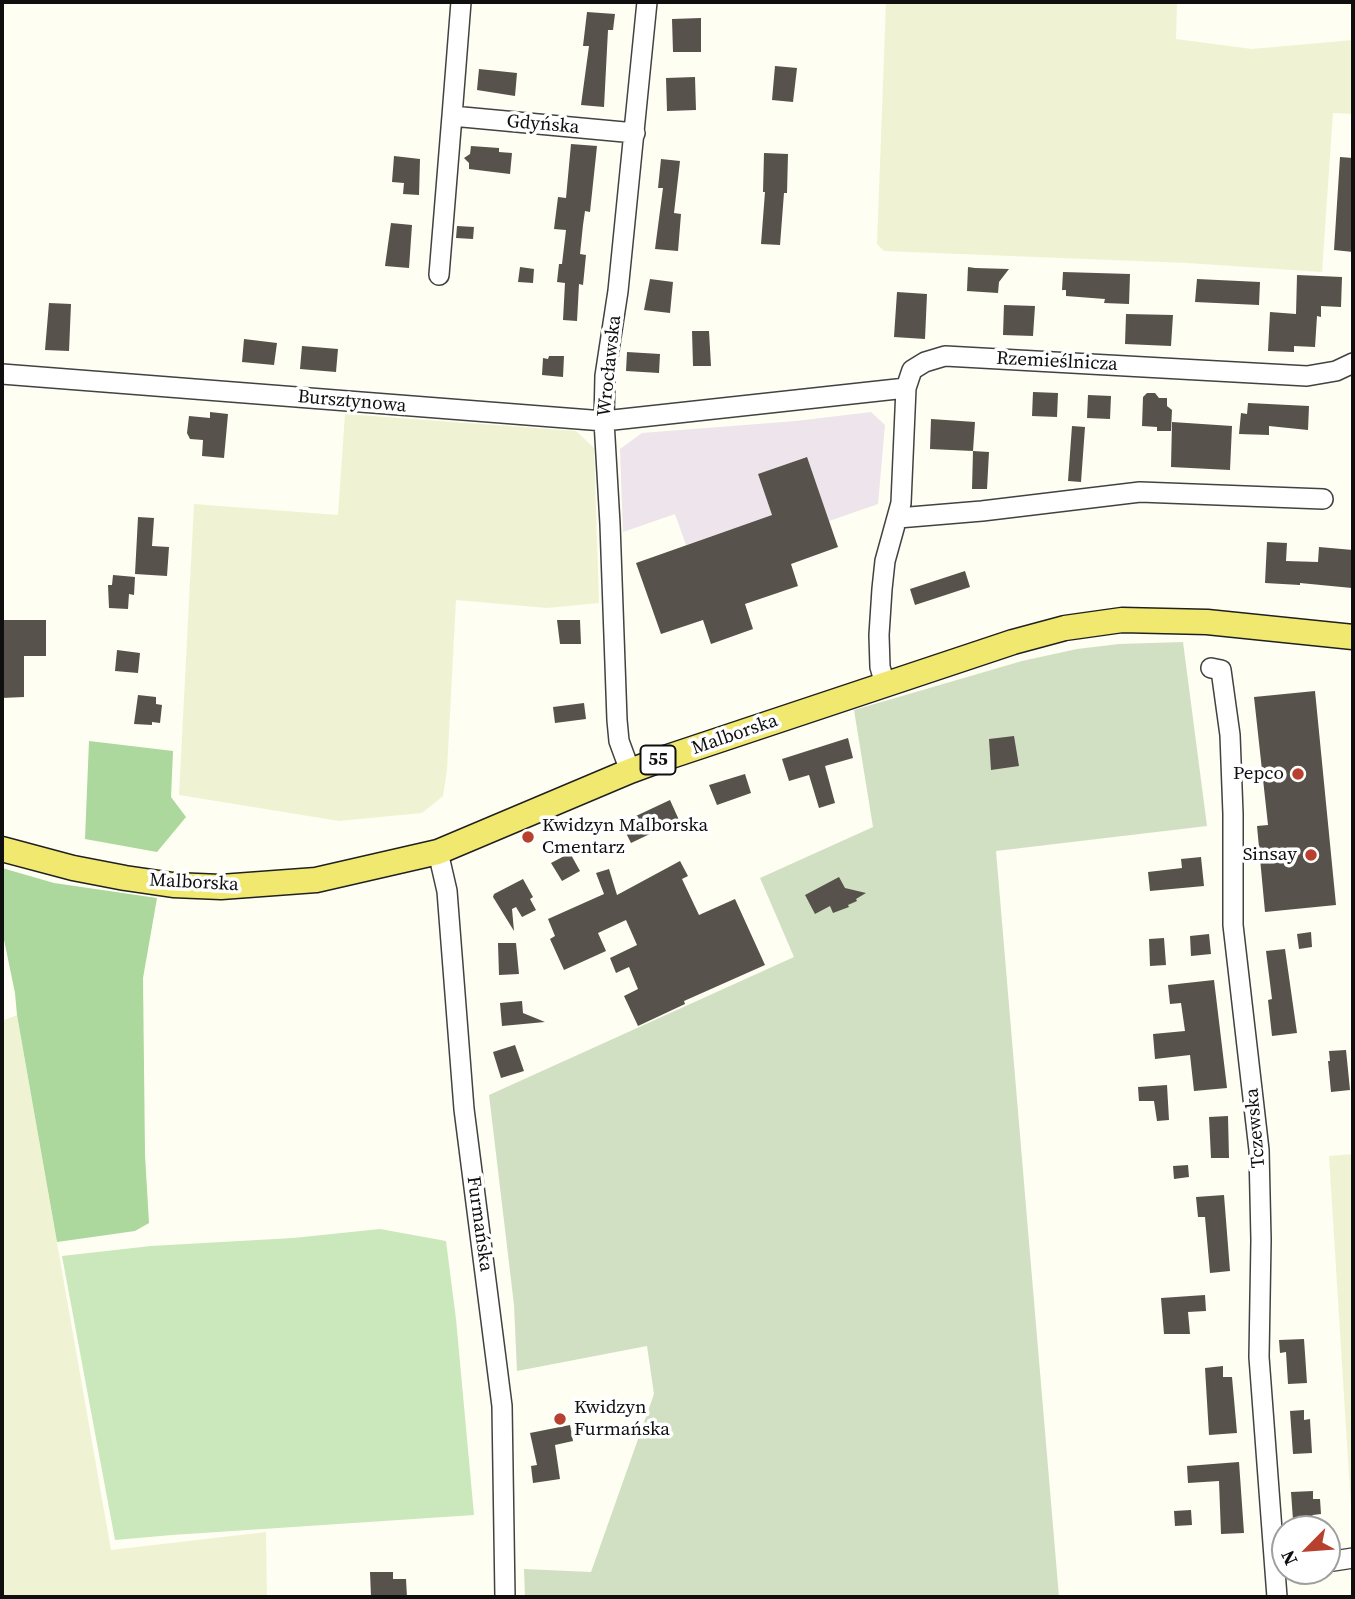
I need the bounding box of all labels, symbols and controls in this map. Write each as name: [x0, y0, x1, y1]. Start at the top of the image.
street label: Gdyńska: [506, 110, 580, 140]
street label: Wrocławska: [593, 314, 627, 418]
street label: Rzemieślnicza: [996, 347, 1118, 377]
street label: Bursztynowa: [297, 386, 407, 418]
street label: Malborska: [689, 710, 781, 760]
road number: 55: [640, 746, 676, 774]
place label: Pepco: [1233, 763, 1284, 785]
marker: Pepco: [1290, 766, 1306, 782]
place label: Kwidzyn Malborska Cmentarz: [542, 815, 708, 859]
marker: Kwidzyn Malborska Cmentarz: [520, 829, 536, 845]
place label: Sinsay: [1243, 844, 1297, 866]
marker: Sinsay: [1303, 847, 1319, 863]
street label: Malborska: [149, 869, 239, 897]
street label: Tczewska: [1241, 1087, 1271, 1169]
street label: Furmańska: [461, 1175, 497, 1273]
place label: Kwidzyn Furmańska: [574, 1397, 670, 1441]
marker: Kwidzyn Furmańska: [552, 1411, 568, 1427]
north arrow: [1271, 1515, 1341, 1585]
text: N: [1274, 1546, 1303, 1570]

